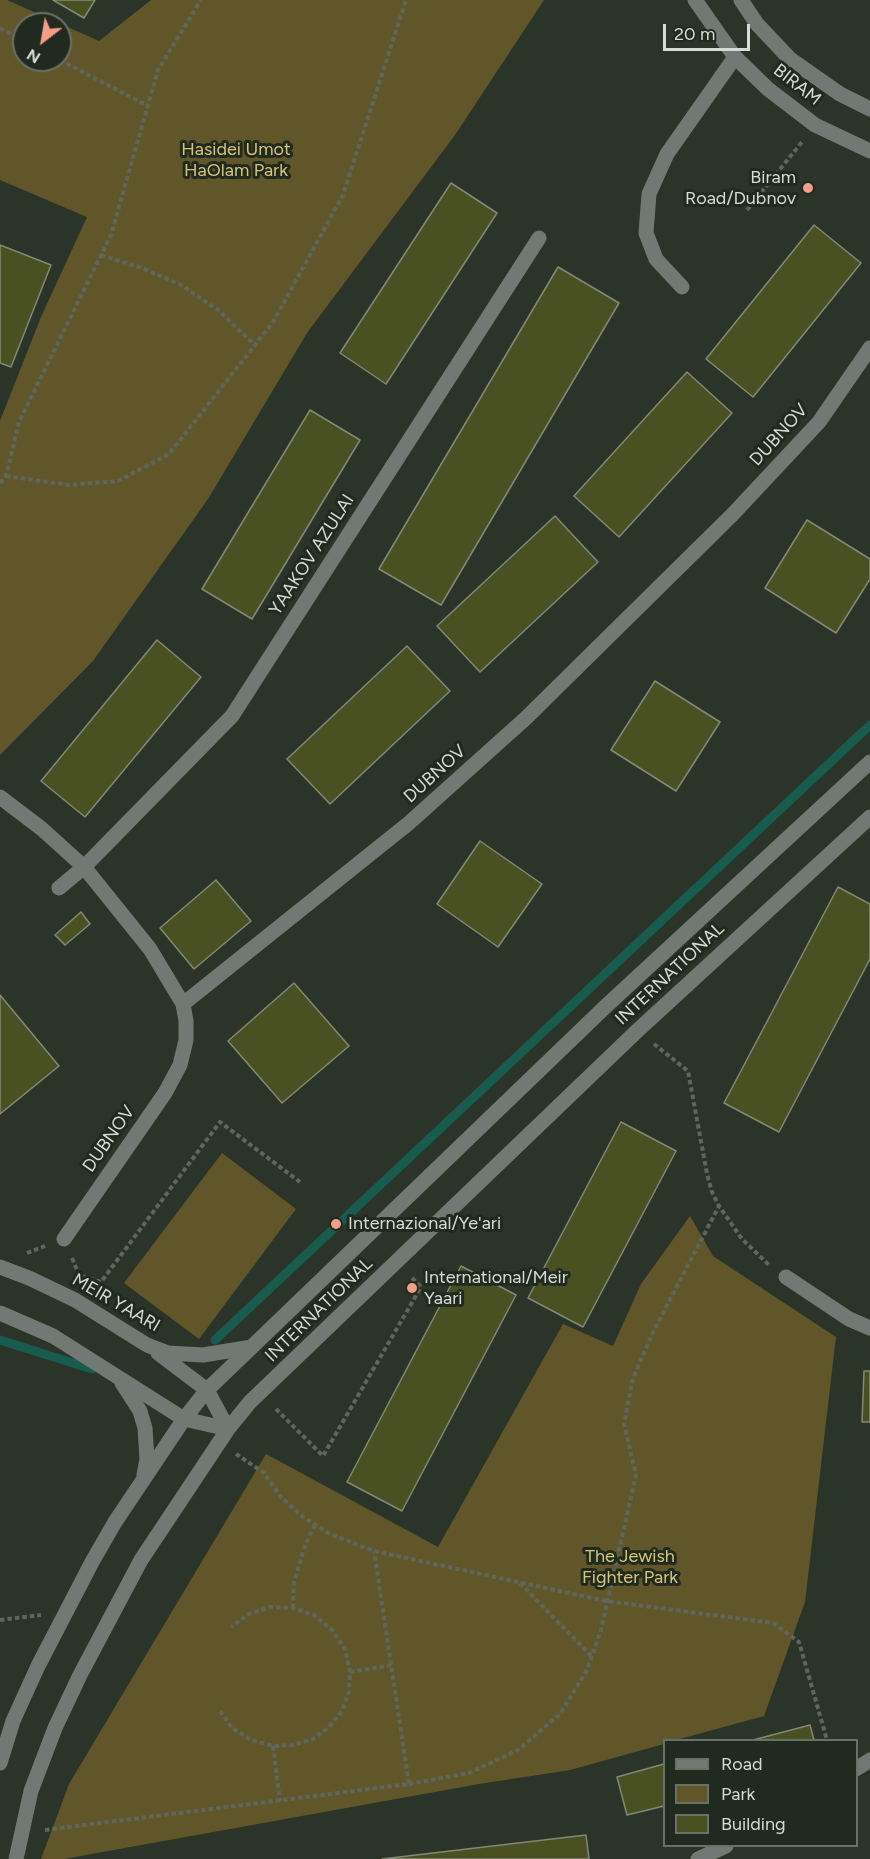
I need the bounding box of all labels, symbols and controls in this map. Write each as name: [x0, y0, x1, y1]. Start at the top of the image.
north arrow: [12, 12, 72, 72]
scale bar: [666, 12, 753, 50]
text: 20 m: [674, 23, 715, 45]
text: N: [23, 45, 44, 67]
street label: BIRAM: [769, 60, 825, 110]
park label: Hasidei Umot HaOlam Park: [181, 139, 291, 182]
place label: Biram Road/Dubnov: [685, 167, 796, 210]
marker: Biram Road/Dubnov: [801, 181, 815, 195]
street label: DUBNOV: [745, 399, 813, 471]
street label: YAAKOV AZULAI: [265, 490, 359, 620]
street label: DUBNOV: [399, 740, 471, 808]
street label: INTERNATIONAL: [611, 918, 729, 1030]
street label: DUBNOV: [78, 1102, 140, 1176]
place label: Internazional/Ye'ari: [348, 1213, 501, 1235]
marker: Internazional/Ye'ari: [329, 1217, 343, 1231]
street label: INTERNATIONAL: [261, 1253, 377, 1367]
place label: International/Meir Yaari: [424, 1267, 568, 1310]
street label: MEIR YAARI: [68, 1269, 164, 1337]
marker: International/Meir Yaari: [405, 1281, 419, 1295]
park label: The Jewish Fighter Park: [582, 1546, 678, 1588]
legend: [663, 1739, 858, 1847]
text: Road: [721, 1753, 762, 1775]
text: Park: [721, 1783, 755, 1805]
text: Building: [721, 1813, 786, 1835]

